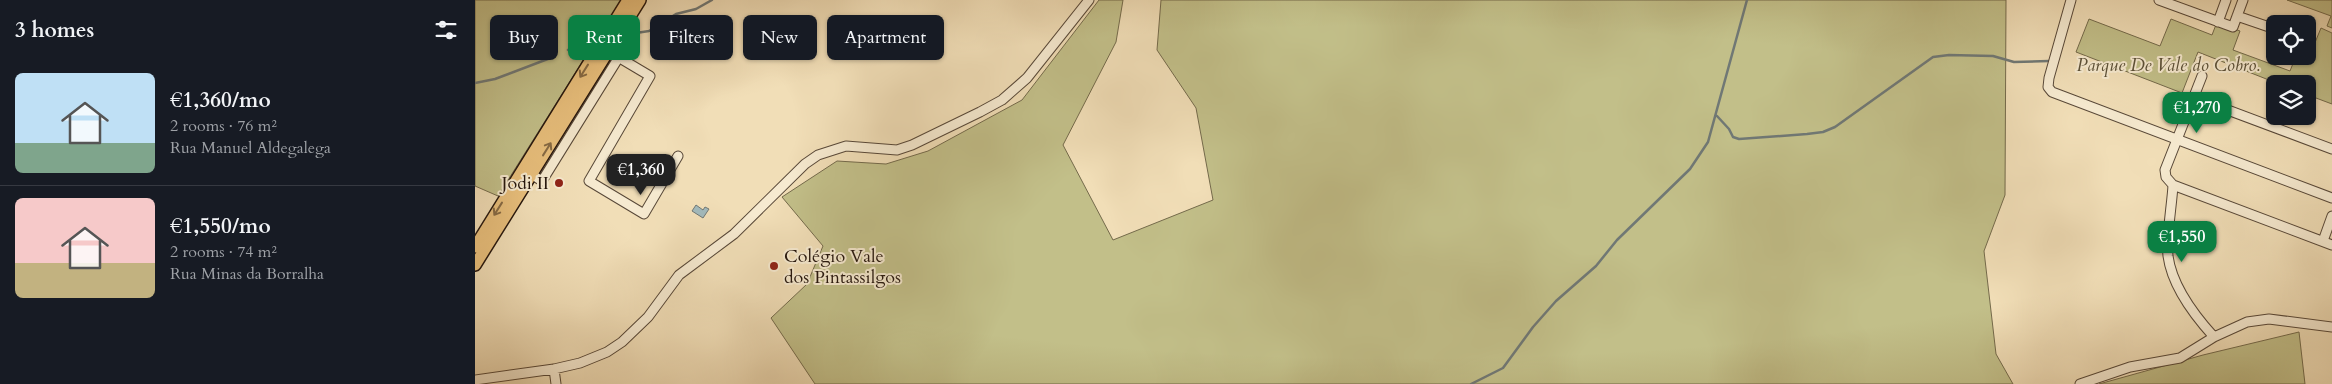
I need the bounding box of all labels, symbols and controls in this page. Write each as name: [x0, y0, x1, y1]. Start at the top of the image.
chip: Buy: [490, 15, 558, 60]
chip: Rent: [568, 15, 640, 60]
chip: Filters: [650, 15, 733, 60]
chip: New: [743, 15, 817, 60]
chip: Apartment: [827, 15, 944, 60]
map controls: [2266, 15, 2316, 125]
button: locate: [2266, 15, 2316, 65]
text: 3 homes: [15, 16, 94, 45]
icon: filters: [432, 16, 460, 44]
park label: Parque De Vale do Cobro.: [2076, 53, 2260, 78]
one-way arrow: [578, 64, 588, 78]
button: layers: [2266, 75, 2316, 125]
text: €1,360/mo: [170, 86, 271, 115]
pin: €1,270: [2156, 92, 2238, 134]
icon: home: [55, 93, 115, 153]
text: €1,270: [2174, 97, 2221, 119]
text: 2 rooms · 76 m²: [170, 115, 277, 137]
text: Rua Manuel Aldegalega: [170, 137, 331, 159]
one-way arrow: [542, 143, 552, 157]
pin: €1,360: [600, 154, 682, 196]
text: €1,360: [618, 159, 665, 181]
place label: Jodi II: [498, 171, 549, 196]
marker: Jodi II: [553, 177, 565, 189]
one-way arrow: [493, 202, 503, 216]
text: €1,550/mo: [170, 212, 271, 241]
icon: home: [55, 218, 115, 278]
pin: €1,550: [2141, 220, 2223, 263]
text: €1,550: [2159, 226, 2206, 248]
text: 2 rooms · 74 m²: [170, 241, 277, 263]
place label: Colégio Vale dos Pintassilgos: [784, 244, 901, 290]
marker: Colégio Vale dos Pintassilgos: [768, 260, 780, 272]
text: Rua Minas da Borralha: [170, 263, 324, 285]

